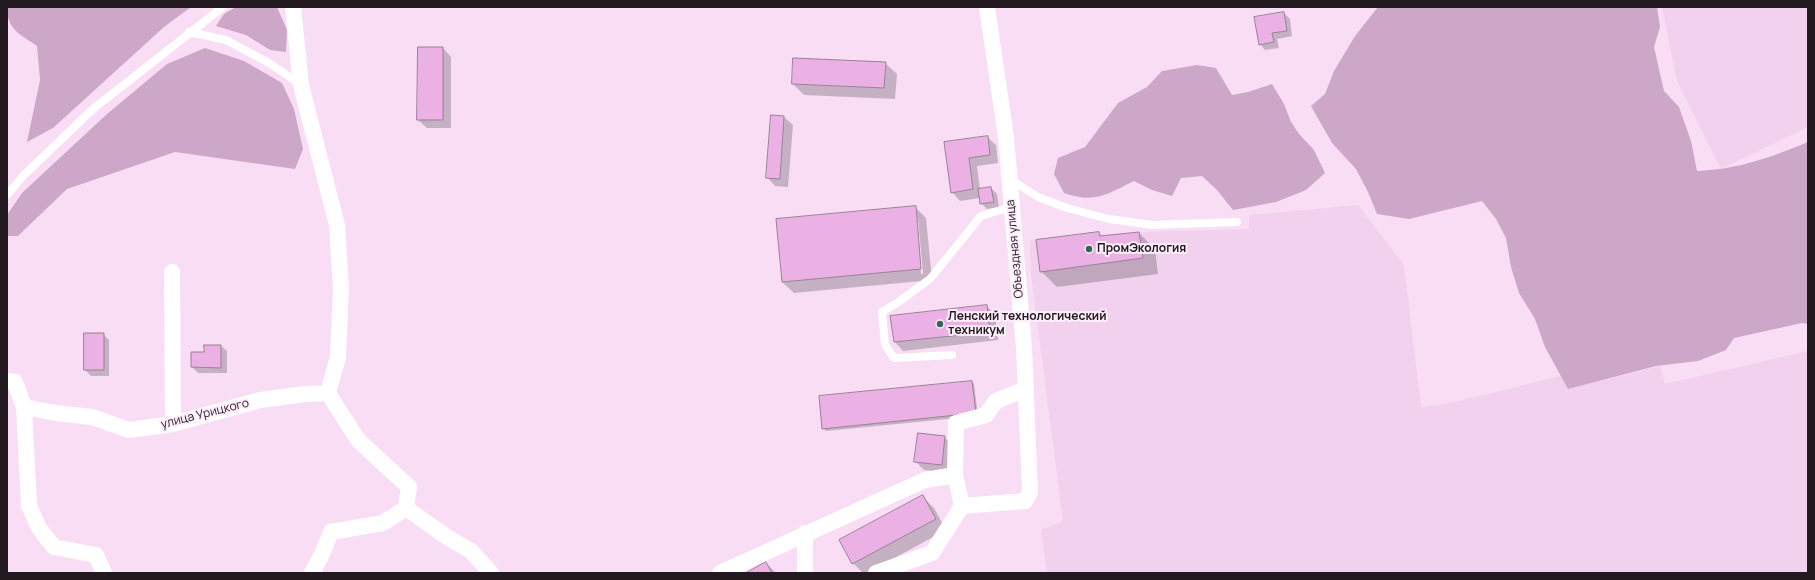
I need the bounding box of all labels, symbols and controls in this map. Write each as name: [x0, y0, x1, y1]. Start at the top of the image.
street label: Объездная улица: [1004, 199, 1026, 299]
place label: ПромЭкология: [1097, 242, 1186, 256]
marker: ПромЭкология: [1084, 244, 1094, 254]
place label: Ленский технологический техникум: [948, 310, 1106, 338]
marker: Ленский технологический техникум: [935, 319, 945, 329]
street label: улица Урицкого: [160, 396, 250, 432]

